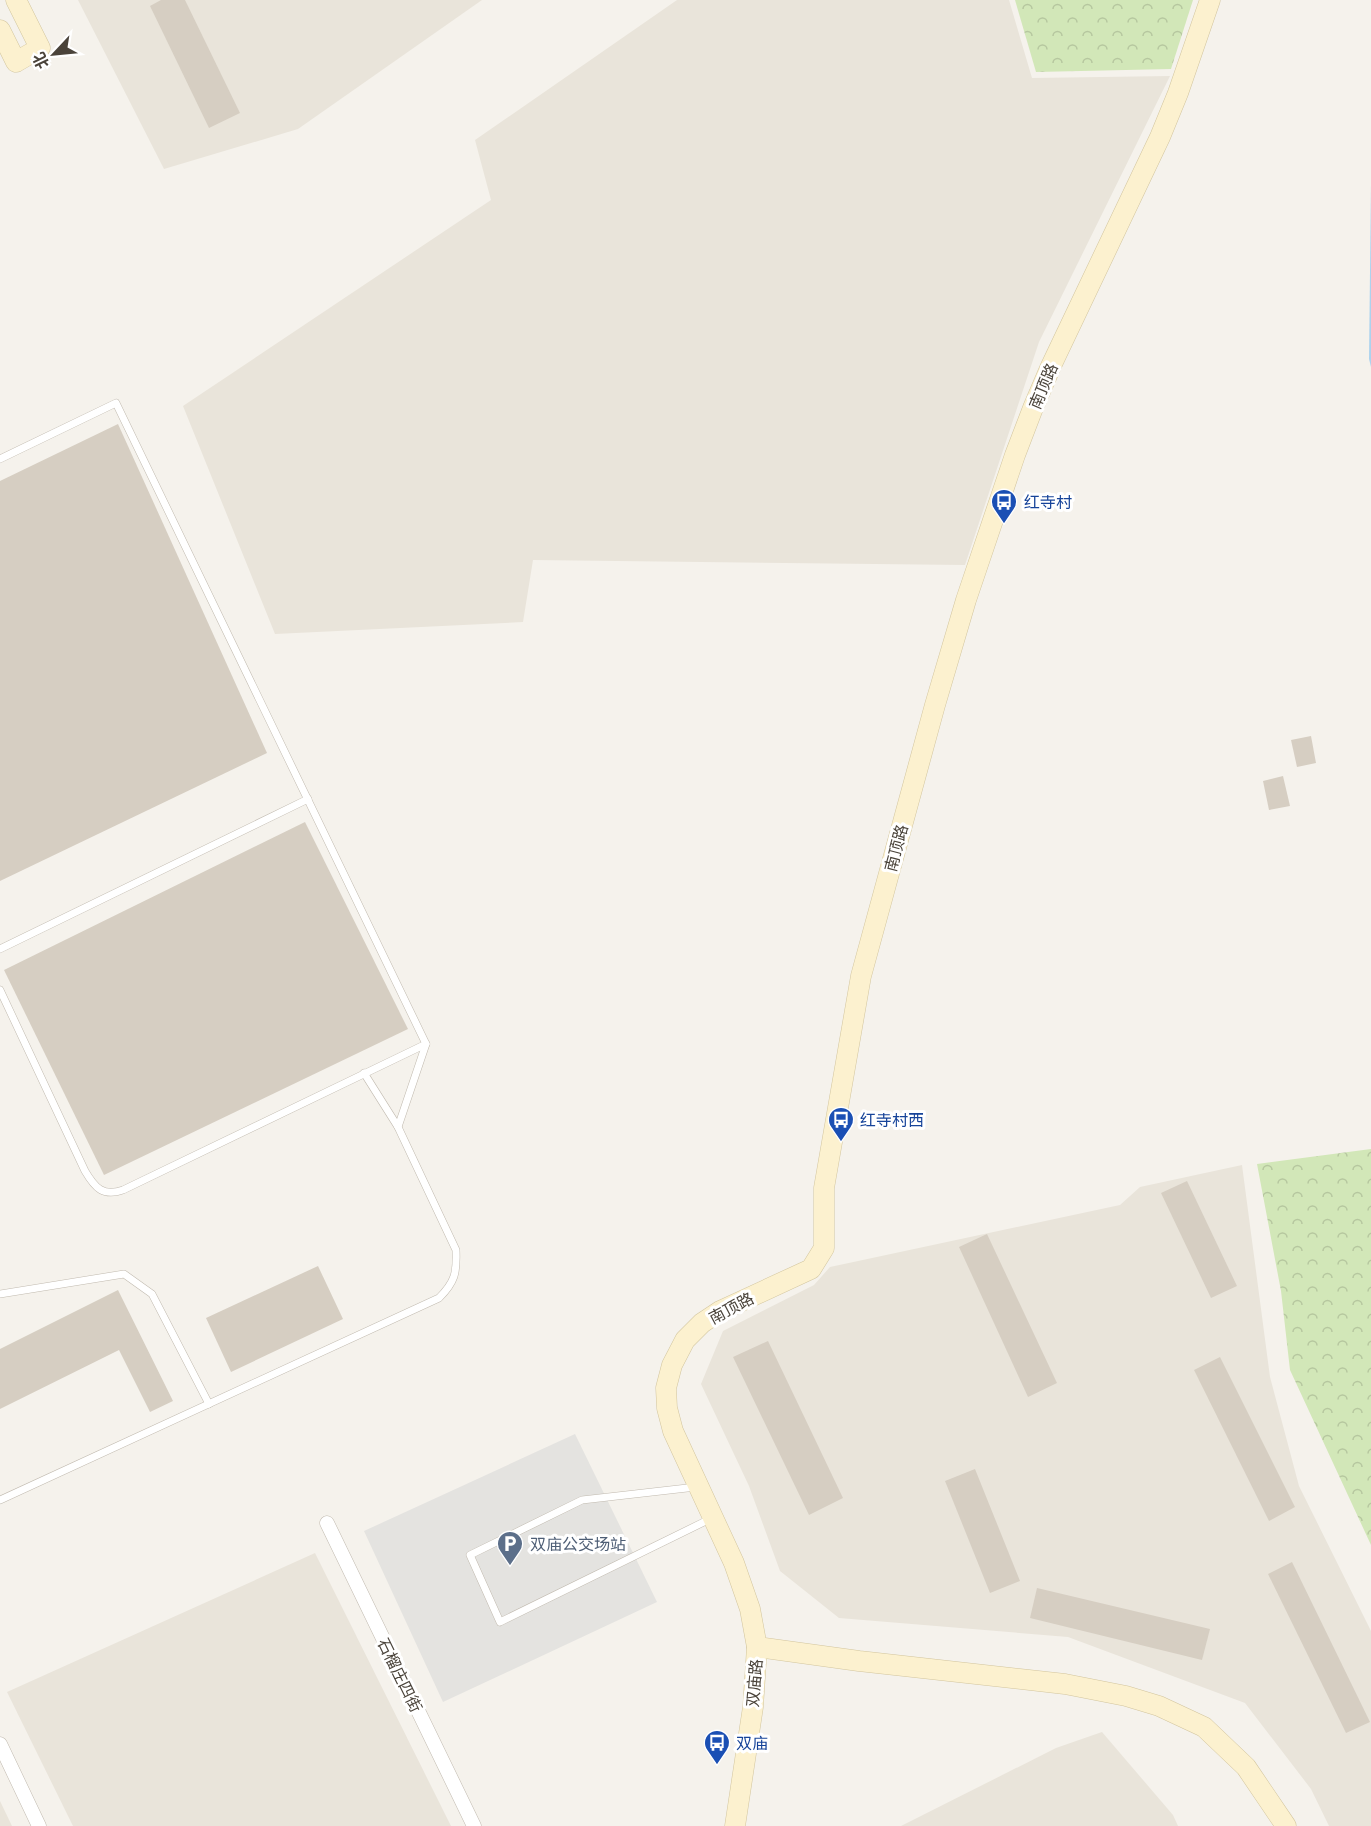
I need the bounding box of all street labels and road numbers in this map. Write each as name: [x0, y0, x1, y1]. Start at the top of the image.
street label: 南顶路: [1024, 360, 1062, 412]
street label: 南顶路: [880, 822, 912, 874]
street label: 南顶路: [705, 1288, 757, 1328]
street label: 石榴庄四街: [373, 1635, 427, 1715]
street label: 双庙路: [742, 1658, 766, 1708]

